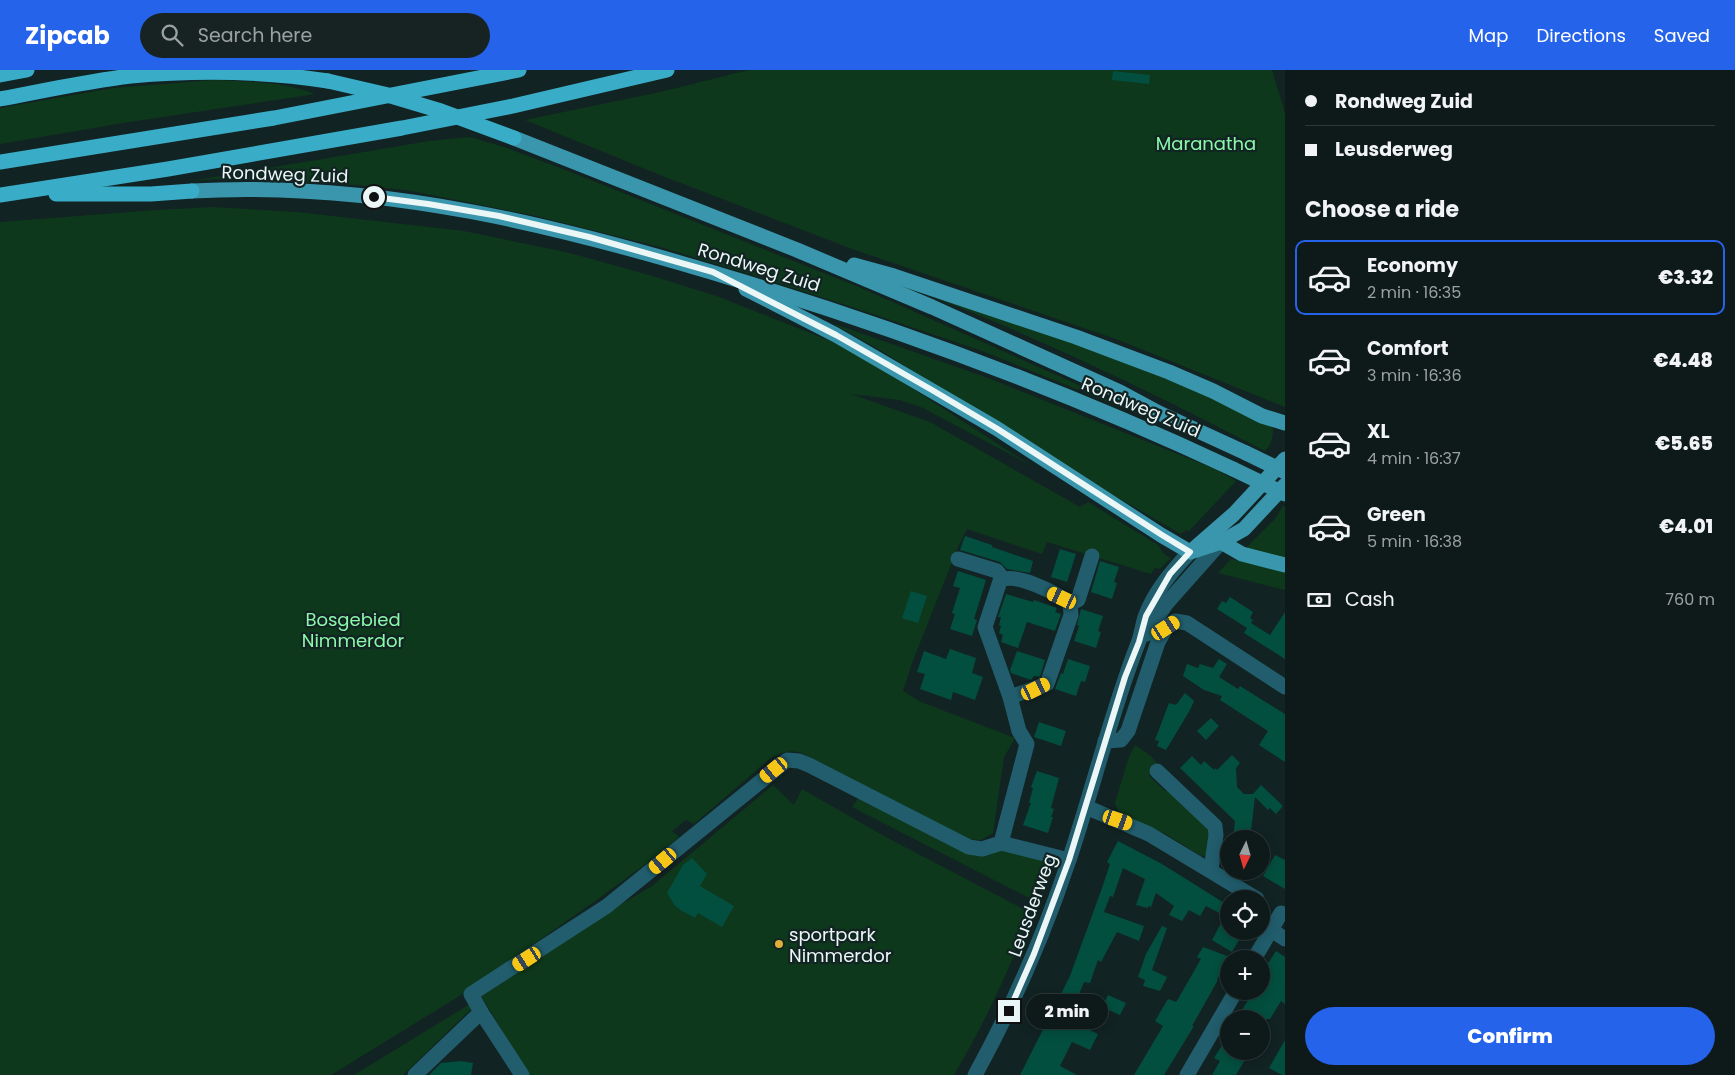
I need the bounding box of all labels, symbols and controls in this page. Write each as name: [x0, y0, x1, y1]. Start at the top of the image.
search box: [140, 13, 490, 58]
text: Zipcab: [25, 19, 110, 52]
icon: search: [158, 21, 186, 49]
text: Search here: [198, 22, 312, 49]
text: Map: [1469, 23, 1508, 48]
text: Directions: [1536, 23, 1626, 48]
text: Saved: [1654, 23, 1710, 48]
text: Rondweg Zuid: [1335, 88, 1473, 115]
park label: Maranatha: [1156, 131, 1256, 156]
text: Leusderweg: [1335, 136, 1453, 163]
street label: Rondweg Zuid: [221, 159, 349, 189]
route start: [363, 186, 385, 208]
text: Choose a ride: [1305, 194, 1459, 225]
street label: Rondweg Zuid: [695, 236, 823, 298]
text: Economy: [1367, 252, 1458, 279]
icon: car: [1307, 255, 1352, 300]
text: €3.32: [1658, 264, 1713, 291]
text: 2 min · 16:35: [1367, 281, 1461, 304]
text: Comfort: [1367, 335, 1449, 362]
icon: car: [1307, 338, 1352, 383]
text: €4.48: [1654, 347, 1713, 374]
text: 3 min · 16:36: [1367, 364, 1462, 387]
street label: Rondweg Zuid: [1078, 371, 1204, 443]
text: XL: [1367, 418, 1390, 445]
icon: car: [1307, 421, 1352, 466]
text: €5.65: [1655, 430, 1713, 457]
text: 4 min · 16:37: [1367, 447, 1461, 470]
text: Green: [1367, 501, 1426, 528]
icon: car: [1307, 504, 1352, 549]
text: €4.01: [1659, 513, 1713, 540]
text: 5 min · 16:38: [1367, 530, 1462, 553]
car: [1045, 585, 1078, 611]
icon: cash: [1305, 586, 1333, 614]
text: Cash: [1345, 586, 1395, 613]
text: 760 m: [1665, 588, 1715, 611]
park label: Bosgebied Nimmerdor: [302, 607, 405, 653]
car: [1149, 614, 1182, 642]
car: [1019, 676, 1052, 702]
car: [757, 755, 790, 785]
car: [1101, 808, 1134, 832]
north arrow: [1220, 830, 1270, 880]
map controls: [1220, 830, 1270, 1060]
car: [646, 846, 679, 876]
street label: Leusderweg: [1002, 850, 1062, 960]
button: locate: [1220, 890, 1270, 940]
place label: sportpark Nimmerdor: [789, 922, 892, 968]
marker: sportpark Nimmerdor: [773, 938, 785, 950]
car: [510, 945, 543, 973]
button: +: [1220, 950, 1270, 1000]
callout: 2 min: [1026, 994, 1109, 1028]
route end: [998, 1000, 1020, 1022]
text: 2 min: [1044, 1000, 1090, 1023]
button: Confirm: [1305, 1007, 1715, 1065]
button: −: [1220, 1010, 1270, 1060]

